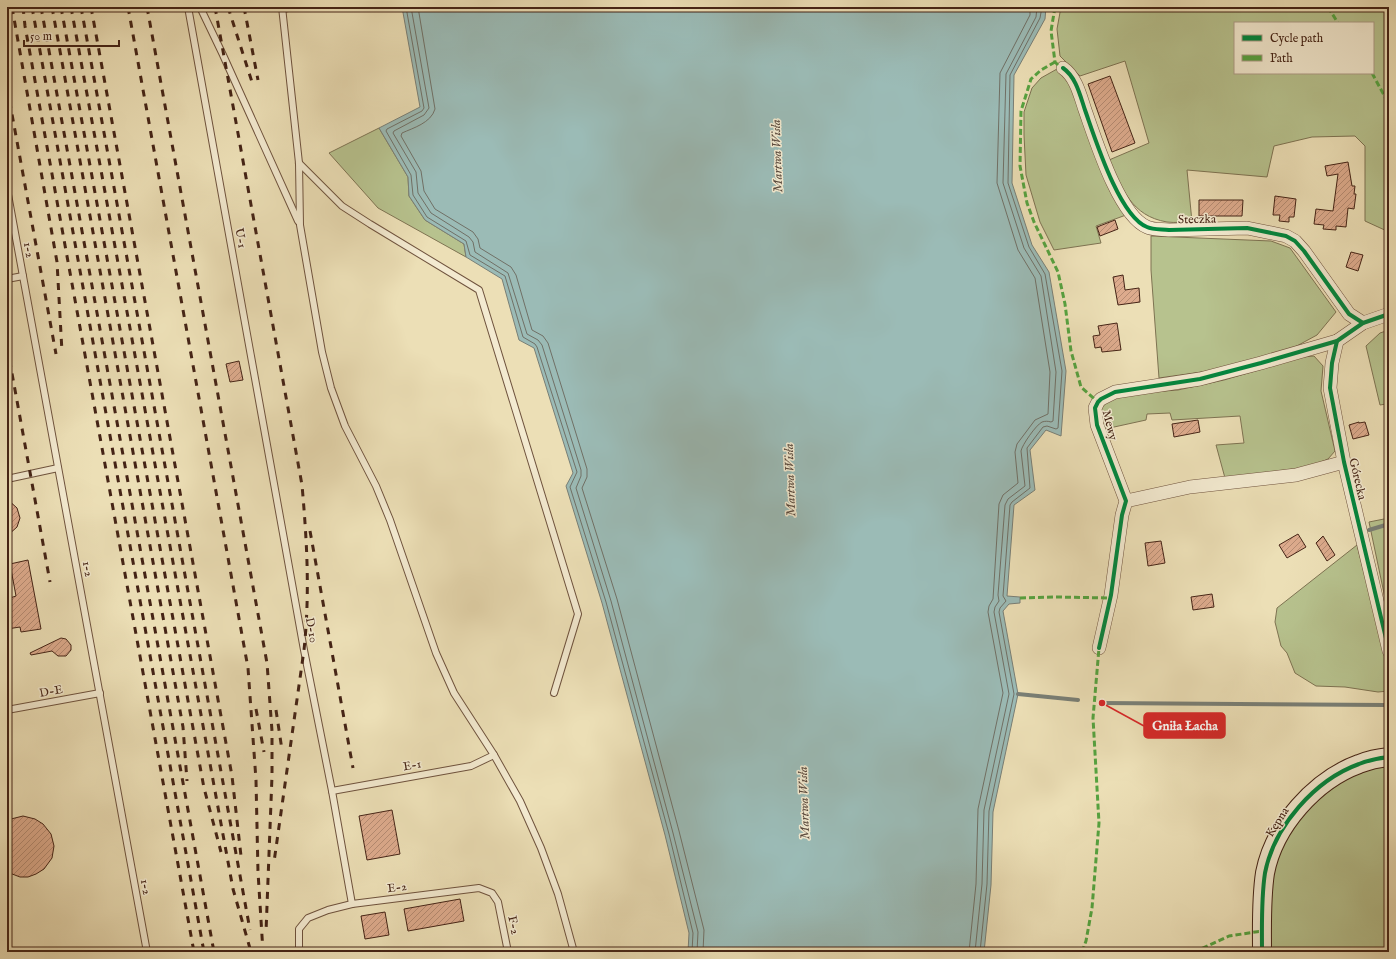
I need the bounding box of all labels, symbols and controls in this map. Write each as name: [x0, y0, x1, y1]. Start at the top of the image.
scale bar: [24, 22, 119, 48]
legend: [1234, 22, 1374, 74]
text: 50 m: [30, 29, 52, 44]
text: Cycle path: [1270, 31, 1324, 47]
text: Path: [1270, 51, 1293, 66]
water label: Martwa Wisła: [768, 119, 787, 193]
street label: Steczka: [1178, 212, 1217, 227]
street label: U-1: [231, 227, 250, 249]
street label: 1-2: [20, 241, 37, 259]
street label: Mewy: [1099, 409, 1120, 442]
water label: Martwa Wisła: [781, 443, 800, 517]
street label: Górecka: [1345, 457, 1370, 502]
street label: 1-2: [79, 560, 96, 578]
street label: D-10: [302, 616, 321, 644]
street label: D-E: [38, 682, 64, 701]
callout: Gniła Łacha: [1144, 713, 1225, 738]
text: Gniła Łacha: [1152, 718, 1218, 735]
street label: E-1: [402, 757, 422, 774]
water label: Martwa Wisła: [795, 766, 814, 840]
street label: Kępna: [1263, 804, 1294, 840]
street label: 1-2: [137, 878, 154, 896]
street label: E-2: [386, 879, 408, 896]
street label: F-2: [504, 914, 523, 936]

